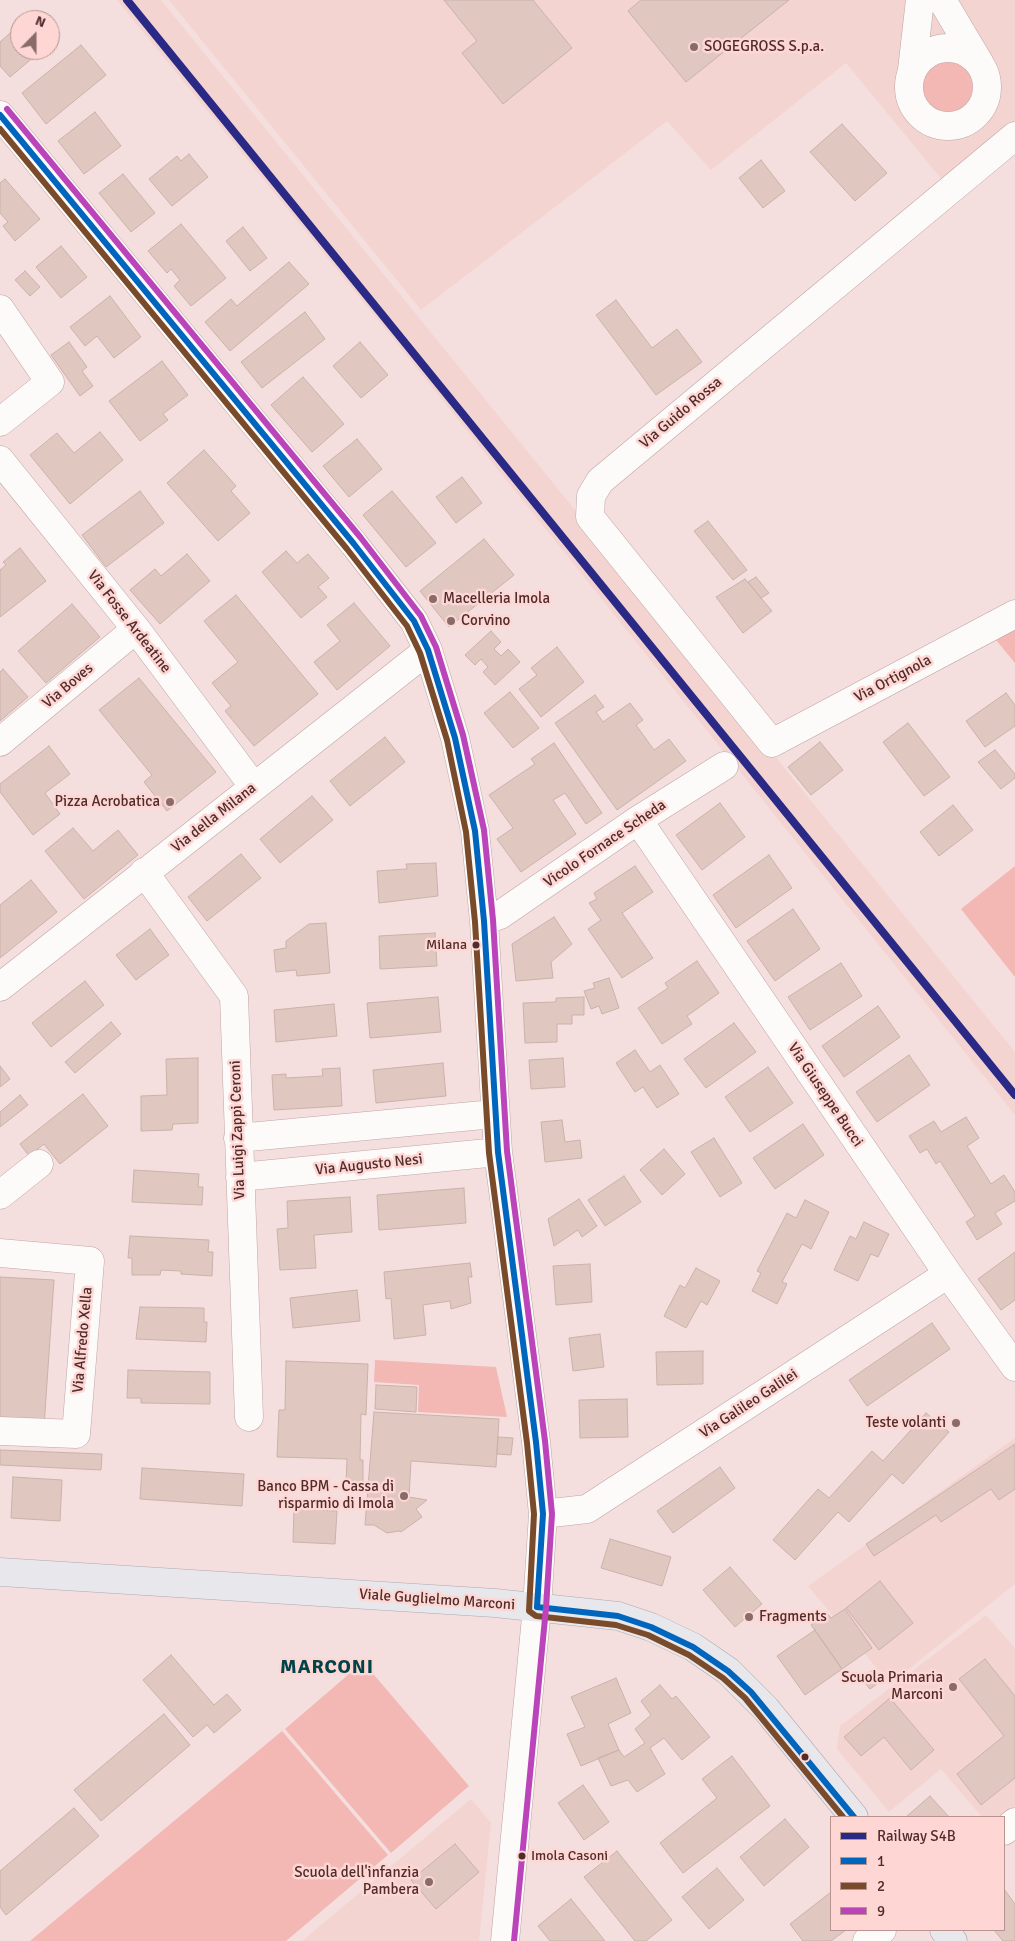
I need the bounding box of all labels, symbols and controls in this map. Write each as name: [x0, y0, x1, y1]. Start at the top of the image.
north arrow: [10, 10, 60, 60]
text: N: [33, 12, 48, 31]
place label: SOGEGROSS S.p.a.: [704, 38, 824, 56]
marker: SOGEGROSS S.p.a.: [688, 41, 700, 53]
street label: Via Guido Rossa: [636, 373, 726, 453]
street label: Via Fosse Ardeatine: [83, 567, 175, 677]
place label: Macelleria Imola: [443, 590, 550, 608]
marker: Macelleria Imola: [427, 593, 439, 605]
place label: Corvino: [461, 612, 510, 630]
marker: Corvino: [445, 615, 457, 627]
street label: Via Ortignola: [851, 651, 935, 707]
street label: Via Boves: [39, 659, 97, 713]
street label: Via della Milana: [168, 779, 260, 857]
place label: Pizza Acrobatica: [55, 793, 160, 811]
marker: Pizza Acrobatica: [164, 796, 176, 808]
street label: Vicolo Fornace Scheda: [540, 796, 670, 892]
place label: Milana: [426, 937, 467, 953]
marker: Milana: [471, 940, 481, 950]
street label: Via Giuseppe Bucci: [783, 1039, 867, 1151]
street label: Via Luigi Zappi Ceroni: [227, 1060, 249, 1200]
street label: Via Augusto Nesi: [314, 1150, 424, 1180]
street label: Via Alfredo Xella: [69, 1286, 97, 1394]
street label: Via Galileo Galilei: [696, 1366, 802, 1442]
place label: Teste volanti: [866, 1414, 946, 1432]
marker: Teste volanti: [950, 1417, 962, 1429]
place label: Banco BPM - Cassa di risparmio di Imola: [257, 1478, 394, 1513]
marker: Banco BPM - Cassa di risparmio di Imola: [398, 1490, 410, 1502]
street label: Viale Guglielmo Marconi: [358, 1586, 516, 1614]
place label: Fragments: [759, 1608, 827, 1626]
marker: Fragments: [743, 1611, 755, 1623]
district label: MARCONI: [279, 1656, 375, 1680]
place label: Scuola Primaria Marconi: [841, 1669, 943, 1704]
marker: Scuola Primaria Marconi: [947, 1681, 959, 1693]
unlabelled marker: [800, 1752, 810, 1762]
legend: [830, 1816, 1005, 1931]
text: Railway S4B: [877, 1827, 956, 1845]
place label: Imola Casoni: [531, 1848, 608, 1864]
marker: Imola Casoni: [517, 1851, 527, 1861]
text: 1: [877, 1852, 885, 1870]
place label: Scuola dell'infanzia Pambera: [294, 1864, 419, 1899]
marker: Scuola dell'infanzia Pambera: [423, 1876, 435, 1888]
text: 2: [877, 1877, 885, 1895]
text: 9: [877, 1902, 885, 1920]

